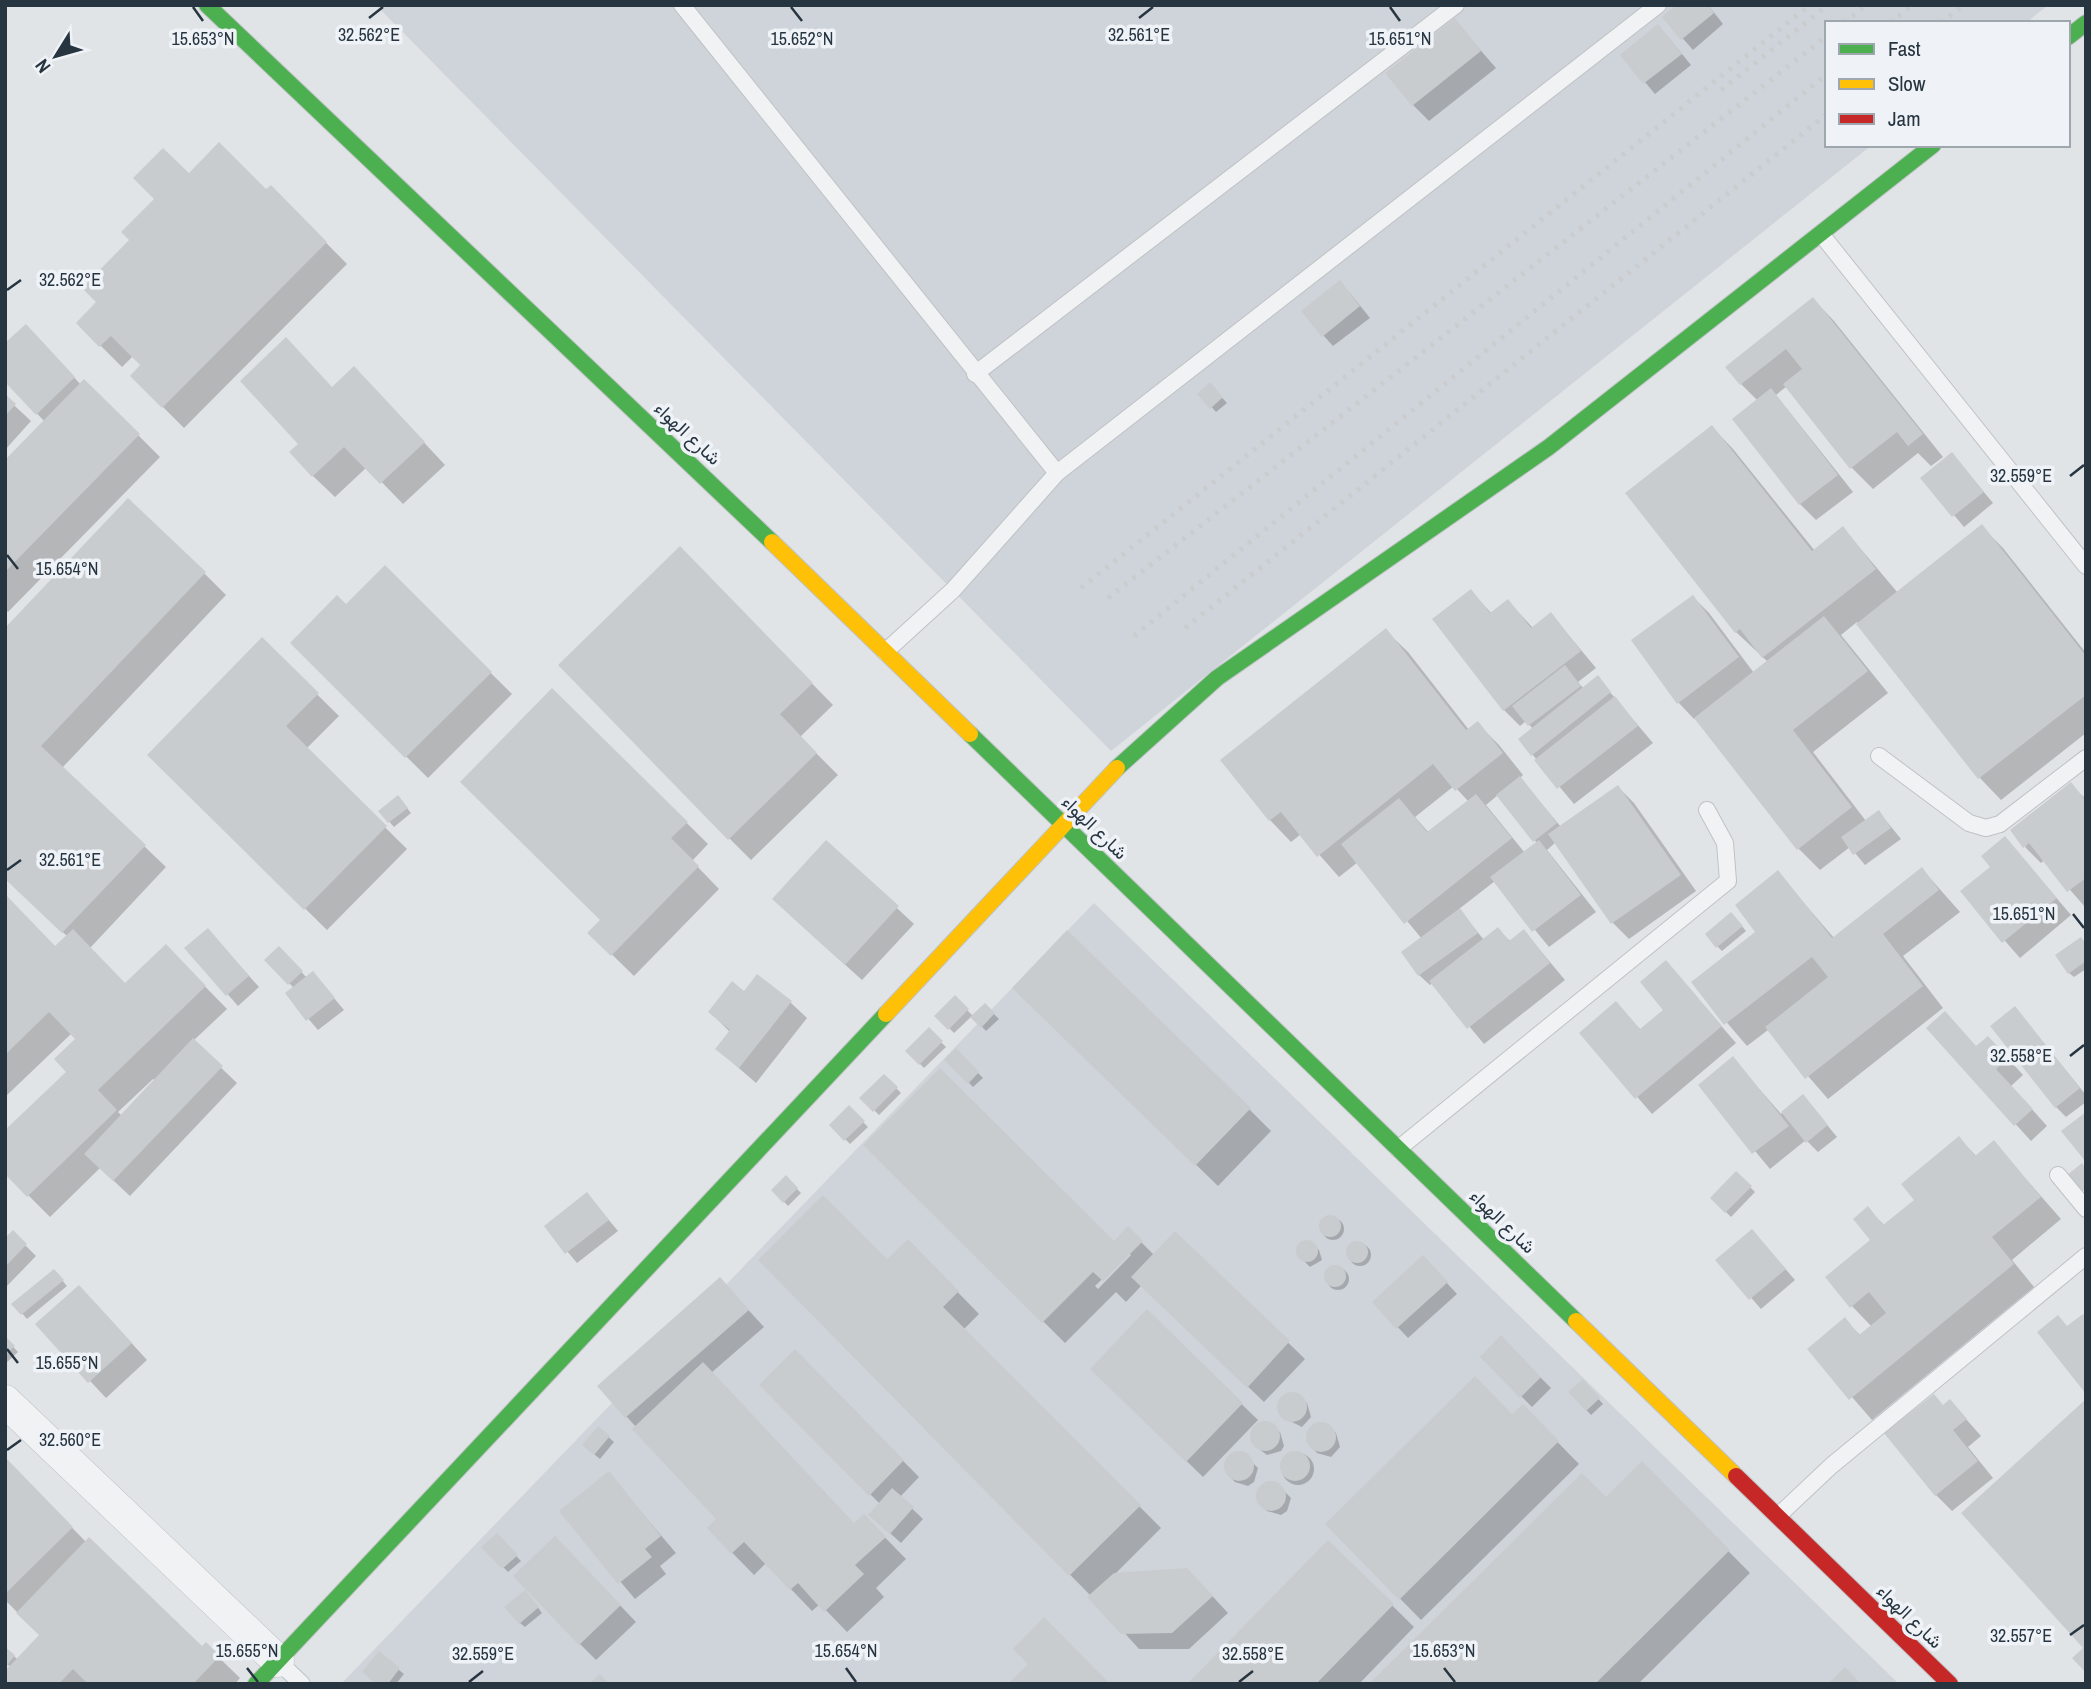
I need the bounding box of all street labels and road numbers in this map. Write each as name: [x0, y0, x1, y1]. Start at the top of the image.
street label: شارع الهواء: [649, 395, 727, 471]
street label: شارع الهواء: [1056, 789, 1134, 865]
street label: شارع الهواء: [1464, 1183, 1542, 1259]
street label: شارع الهواء: [1871, 1578, 1949, 1654]

